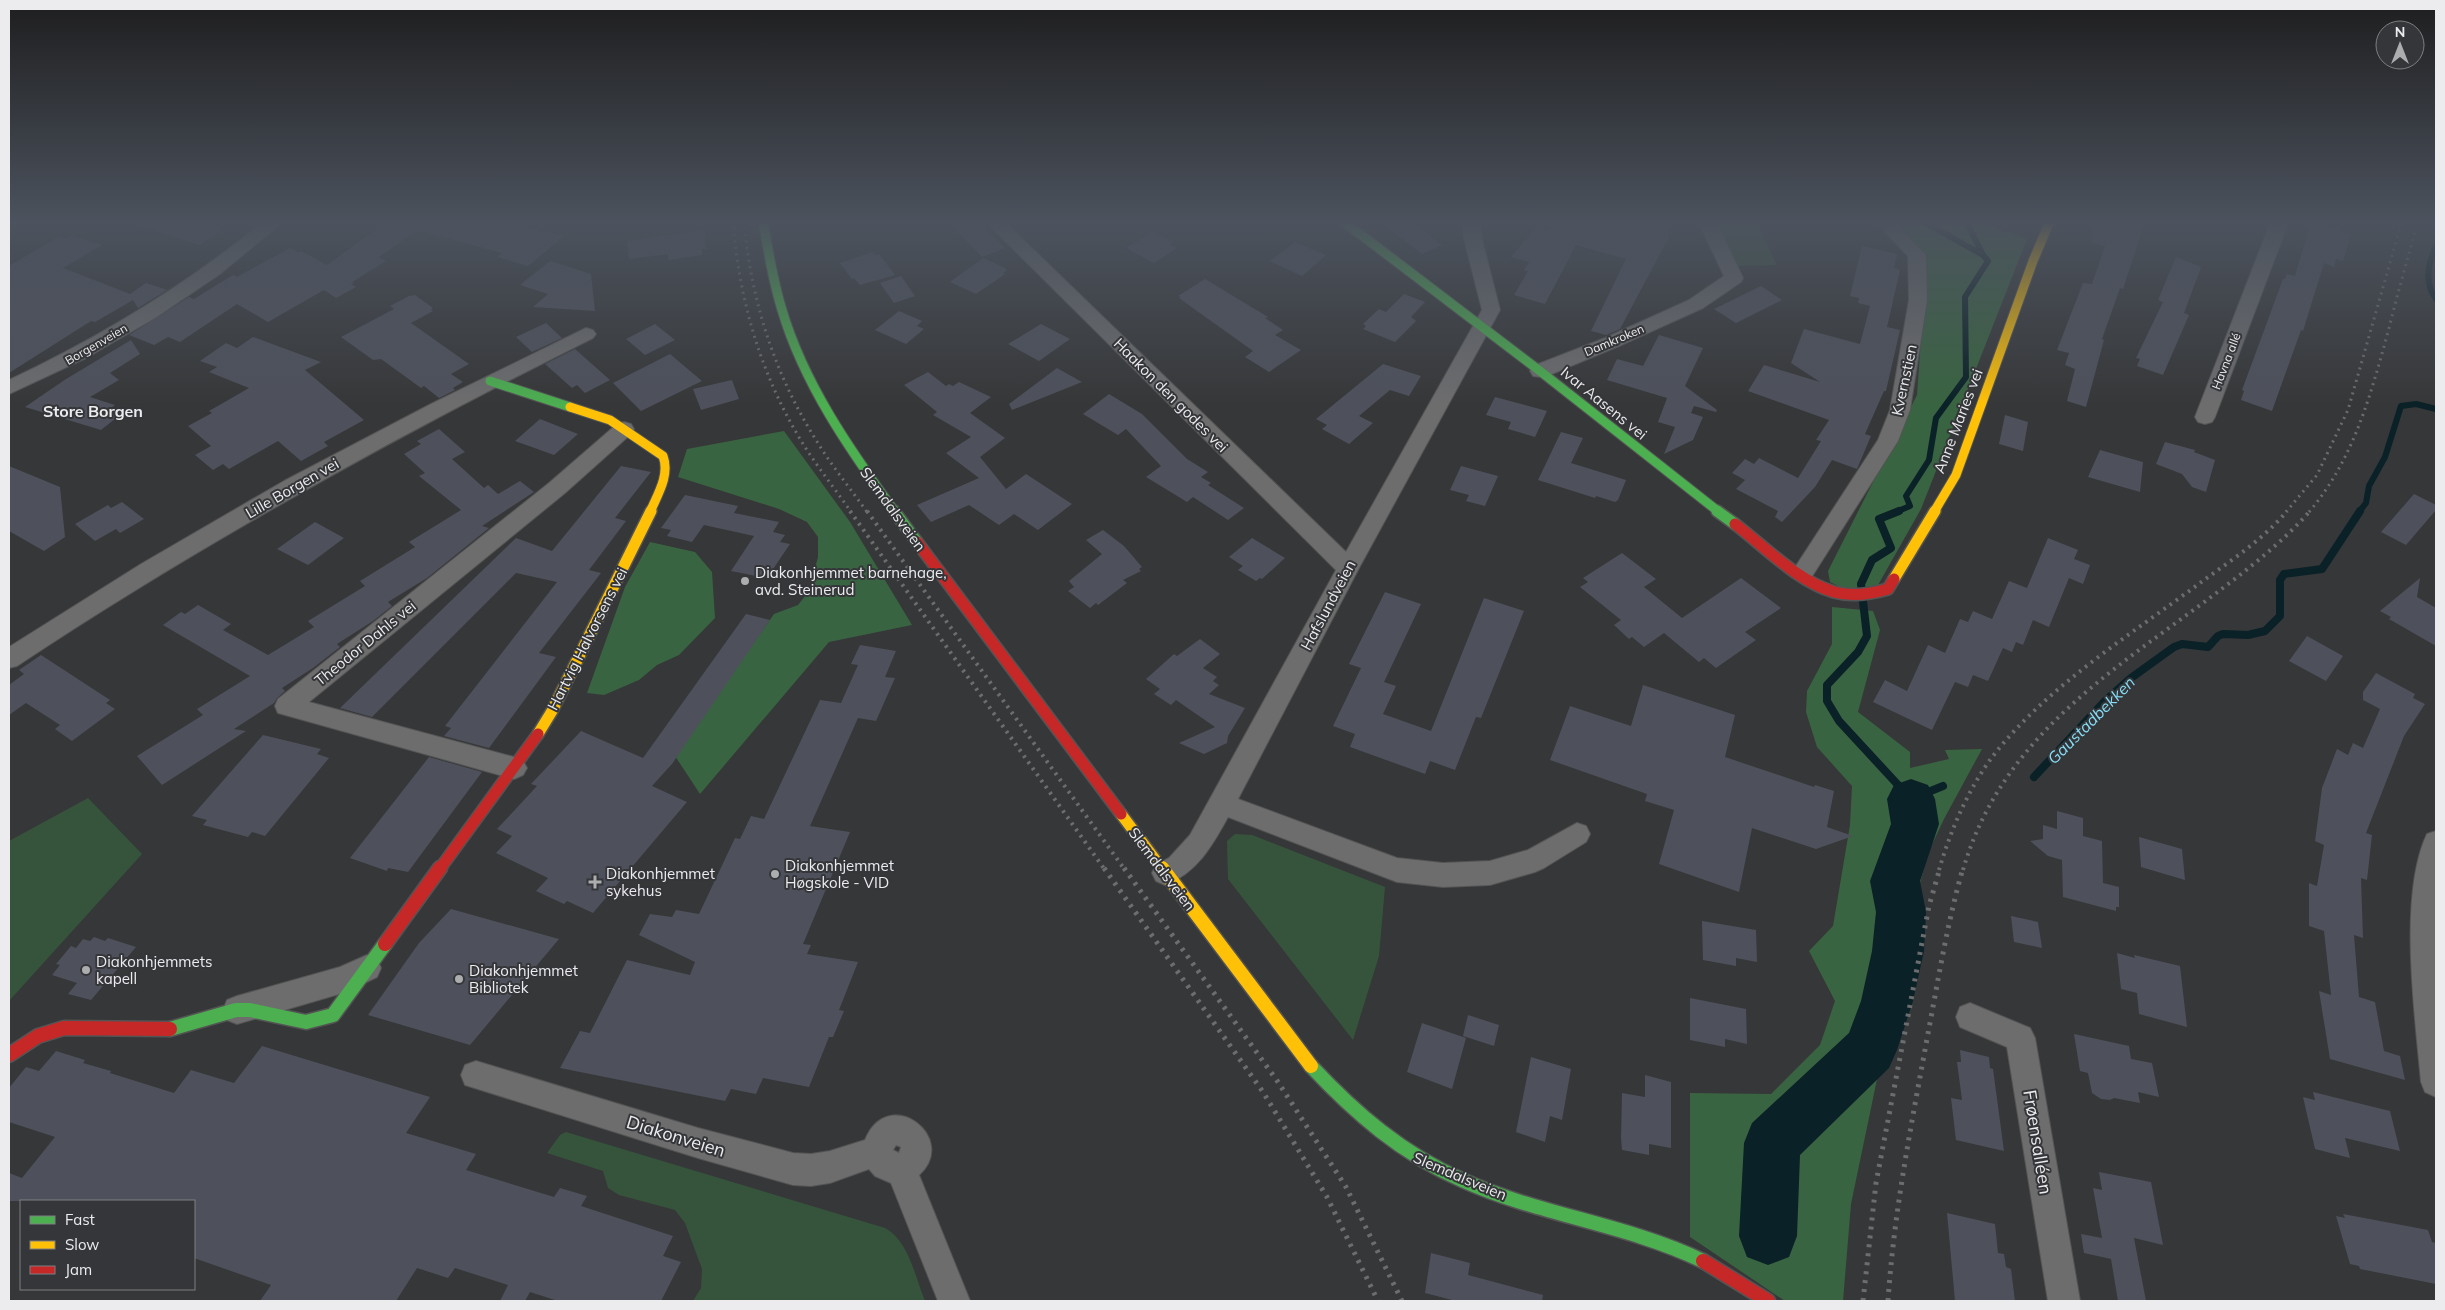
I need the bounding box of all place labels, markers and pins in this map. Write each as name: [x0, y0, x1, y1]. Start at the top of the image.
place label: Diakonhjemmet barnehage, avd. Steinerud: [755, 563, 947, 599]
marker: Diakonhjemmet barnehage, avd. Steinerud: [739, 575, 751, 587]
place label: Diakonhjemmet Høgskole - VID: [785, 856, 894, 892]
place label: Diakonhjemmet sykehus: [606, 864, 715, 900]
marker: Diakonhjemmet Høgskole - VID: [769, 868, 781, 880]
marker: Diakonhjemmet sykehus: [588, 875, 602, 889]
place label: Diakonhjemmets kapell: [96, 952, 212, 988]
place label: Diakonhjemmet Bibliotek: [469, 961, 578, 997]
marker: Diakonhjemmets kapell: [80, 964, 92, 976]
marker: Diakonhjemmet Bibliotek: [453, 973, 465, 985]

